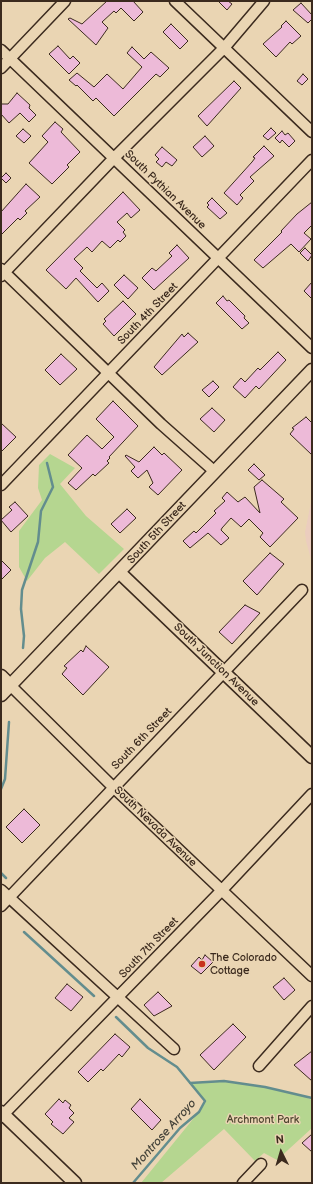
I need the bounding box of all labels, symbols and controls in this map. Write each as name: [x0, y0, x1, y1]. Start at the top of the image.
street label: South Pythian Avenue: [122, 148, 208, 232]
street label: South 4th Street: [115, 280, 181, 348]
street label: South 5th Street: [125, 499, 189, 567]
street label: South Junction Avenue: [171, 621, 261, 709]
street label: South 6th Street: [109, 705, 175, 773]
street label: South Nevada Avenue: [111, 784, 199, 870]
street label: South 7th Street: [117, 915, 181, 981]
place label: The Colorado Cottage: [210, 951, 277, 977]
marker: The Colorado Cottage: [197, 959, 207, 969]
water label: Montrose Arroyo: [129, 1097, 199, 1173]
park label: Archmont Park: [227, 1113, 299, 1127]
north arrow: [261, 1132, 301, 1172]
text: N: [275, 1133, 285, 1146]

